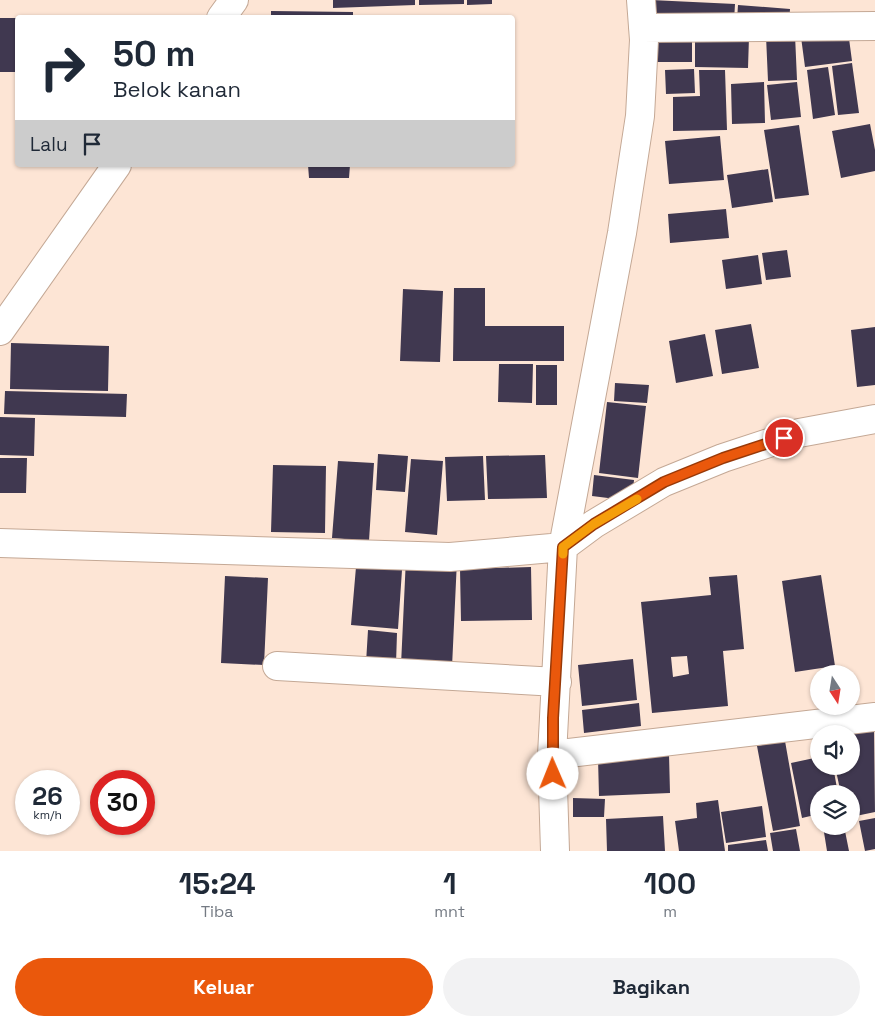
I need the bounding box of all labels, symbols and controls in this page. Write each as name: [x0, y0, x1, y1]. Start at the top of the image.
text: 50 m: [113, 32, 195, 76]
icon: right: [30, 35, 95, 100]
text: Belok kanan: [113, 75, 241, 103]
icon: arrive: [78, 130, 106, 158]
text: Lalu: [30, 132, 68, 157]
pin: [763, 417, 805, 459]
icon: arrive: [770, 424, 798, 452]
north arrow: [810, 665, 860, 715]
map controls: [810, 665, 860, 835]
button: sound: [810, 725, 860, 775]
position arrow: [526, 747, 578, 799]
speed limit sign: 30: [90, 770, 155, 835]
text: 26: [32, 780, 63, 812]
button: layers: [810, 785, 860, 835]
text: km/h: [33, 807, 62, 823]
text: 15:24: [179, 864, 256, 903]
text: 1: [443, 864, 457, 903]
text: 100: [644, 864, 696, 903]
text: Tiba: [201, 901, 234, 922]
text: mnt: [434, 901, 465, 922]
text: m: [663, 901, 677, 922]
button: Keluar: [15, 958, 433, 1016]
button: Bagikan: [443, 958, 860, 1016]

